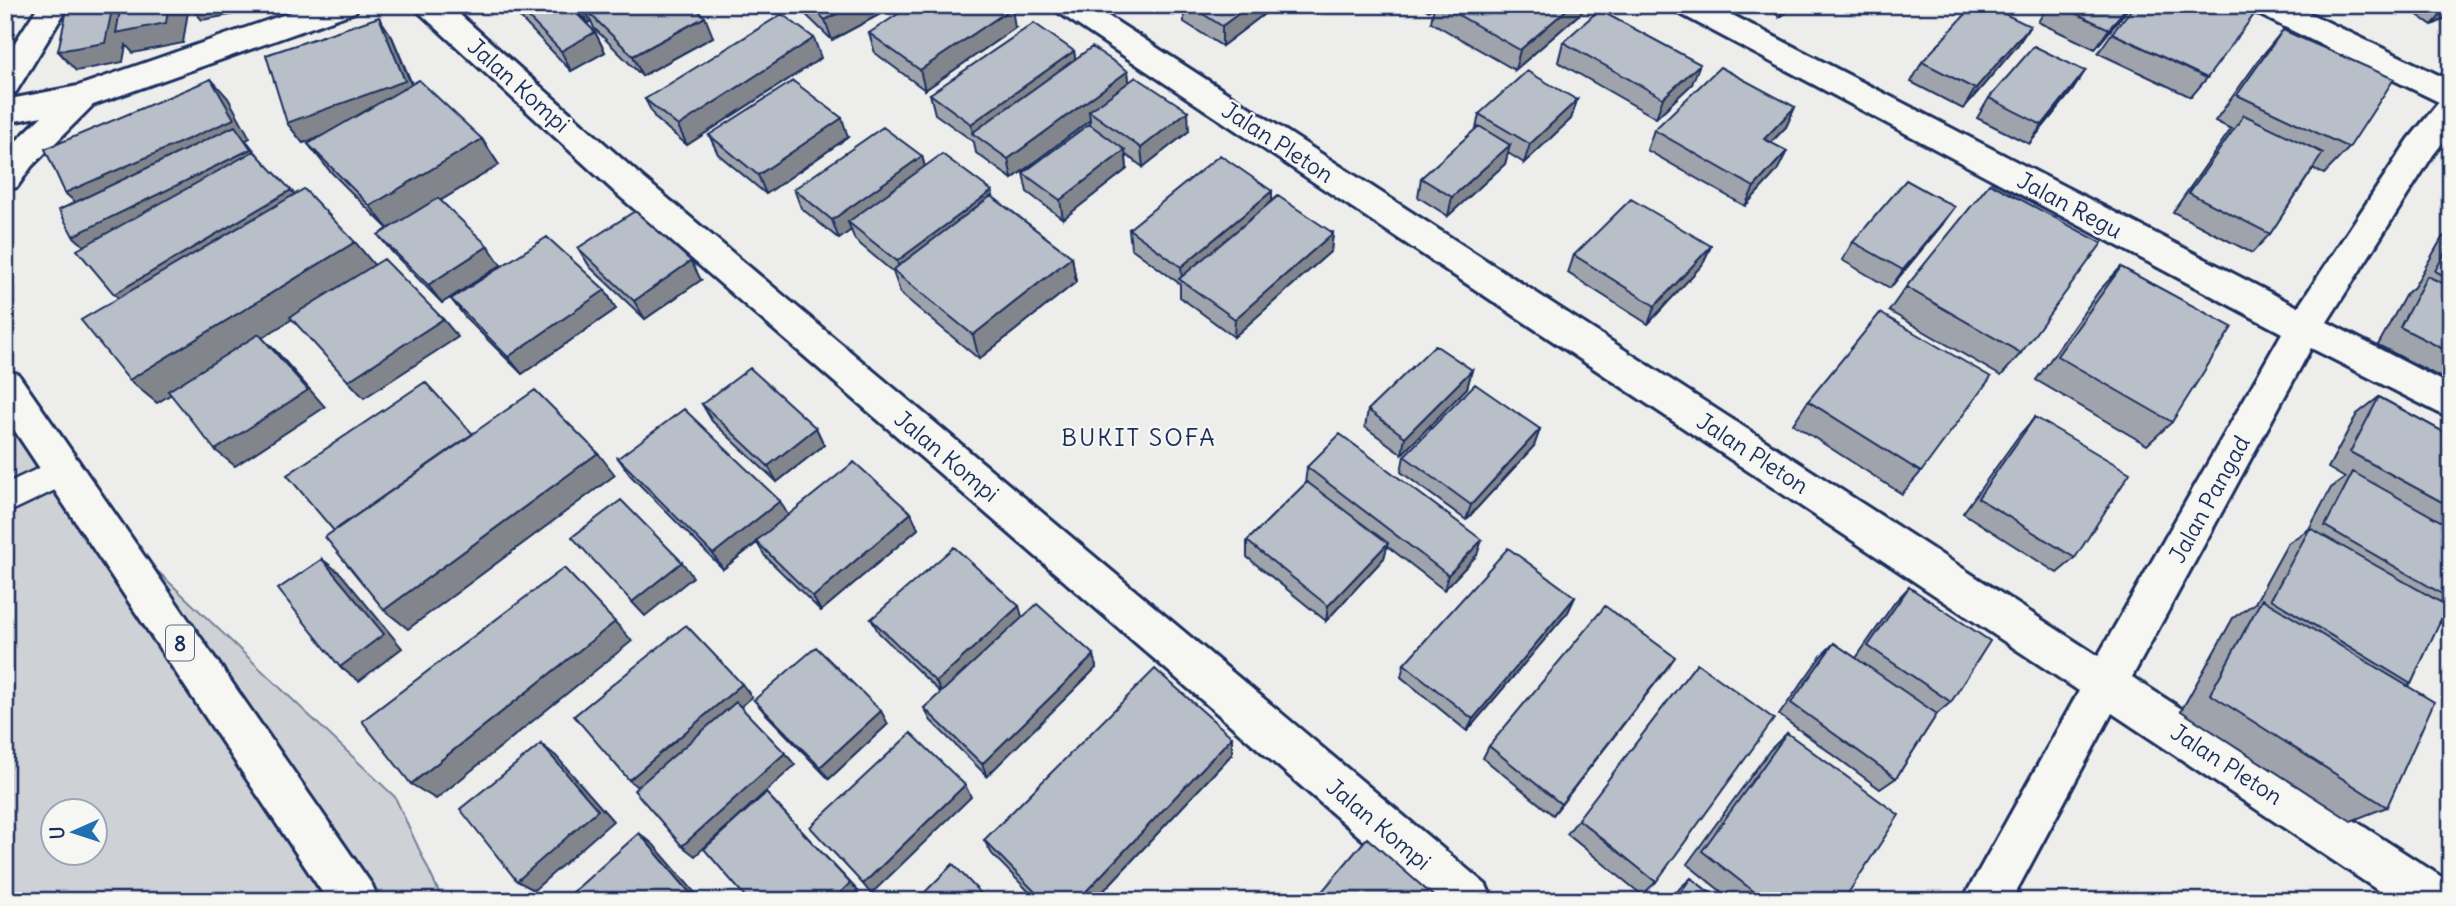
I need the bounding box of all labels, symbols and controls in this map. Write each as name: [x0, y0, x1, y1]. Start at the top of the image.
street label: Jalan Kompi: [462, 32, 576, 138]
street label: Jalan Pleton: [1217, 95, 1339, 189]
street label: Jalan Regu: [2013, 165, 2127, 245]
street label: Jalan Kompi: [889, 404, 1005, 508]
street label: Jalan Pleton: [1692, 406, 1814, 500]
district label: BUKIT SOFA: [1061, 422, 1217, 452]
street label: Jalan Pangad: [2162, 430, 2256, 568]
road number: 8: [166, 626, 194, 660]
street label: Jalan Pleton: [2166, 717, 2288, 811]
street label: Jalan Kompi: [1321, 772, 1437, 876]
north arrow: [38, 797, 108, 867]
text: U: [45, 826, 69, 840]

